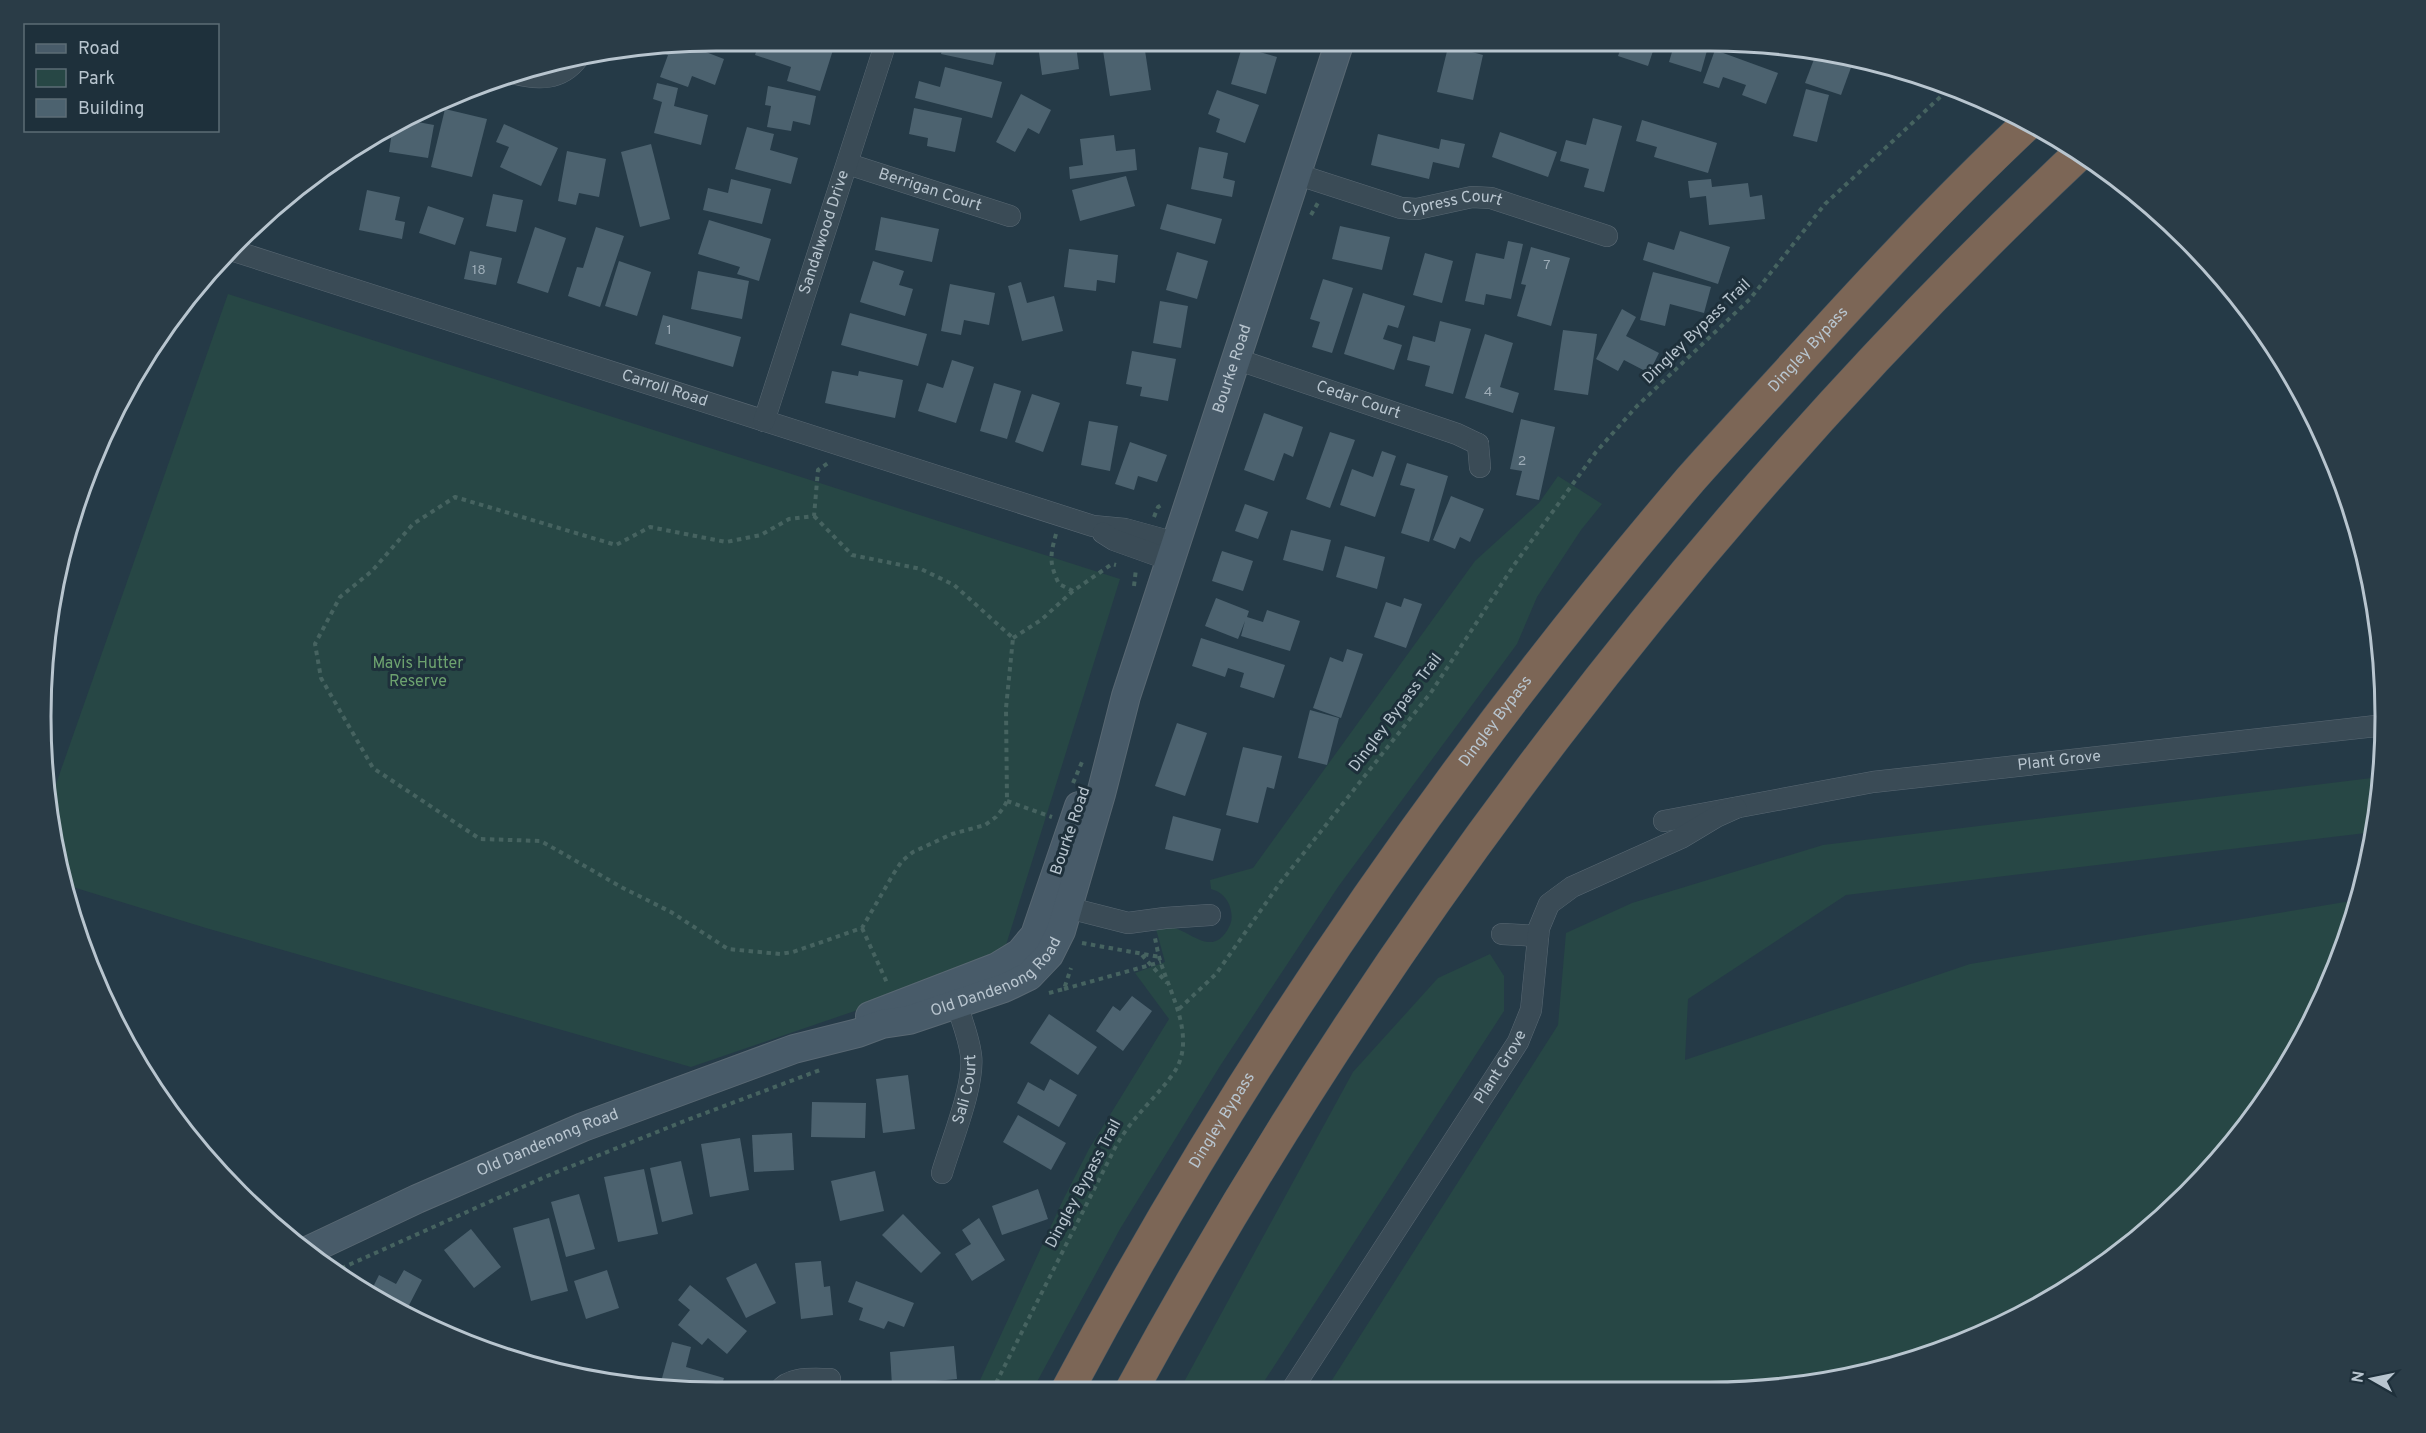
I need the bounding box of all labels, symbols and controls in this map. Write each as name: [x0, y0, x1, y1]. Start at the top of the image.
legend: [24, 24, 219, 132]
text: Road: [78, 38, 120, 61]
text: Park: [78, 68, 115, 91]
text: Building: [78, 98, 144, 121]
street label: Berrigan Court: [876, 164, 984, 216]
street label: Sandalwood Drive: [795, 168, 854, 297]
street label: Cypress Court: [1401, 187, 1505, 219]
house number: 7: [1543, 257, 1551, 274]
house number: 18: [472, 262, 486, 279]
street label: Dingley Bypass Trail: [1639, 275, 1755, 389]
street label: Dingley Bypass: [1764, 303, 1853, 397]
house number: 1: [666, 322, 672, 339]
street label: Bourke Road: [1209, 322, 1257, 416]
street label: Carroll Road: [619, 366, 710, 412]
street label: Cedar Court: [1313, 377, 1403, 424]
house number: 4: [1484, 384, 1492, 401]
house number: 2: [1518, 453, 1526, 470]
street label: Dingley Bypass Trail: [1345, 650, 1447, 776]
park label: Mavis Hutter Reserve: [372, 654, 464, 692]
street label: Dingley Bypass: [1455, 672, 1537, 771]
street label: Plant Grove: [2016, 747, 2102, 776]
street label: Bourke Road: [1047, 784, 1095, 878]
street label: Old Dandenong Road: [928, 934, 1066, 1022]
street label: Plant Grove: [1470, 1027, 1532, 1108]
street label: Sali Court: [949, 1054, 981, 1127]
street label: Dingley Bypass: [1185, 1069, 1260, 1172]
street label: Old Dandenong Road: [474, 1105, 622, 1182]
street label: Dingley Bypass Trail: [1042, 1116, 1126, 1252]
north arrow: [2342, 1349, 2402, 1409]
text: N: [2348, 1370, 2370, 1384]

